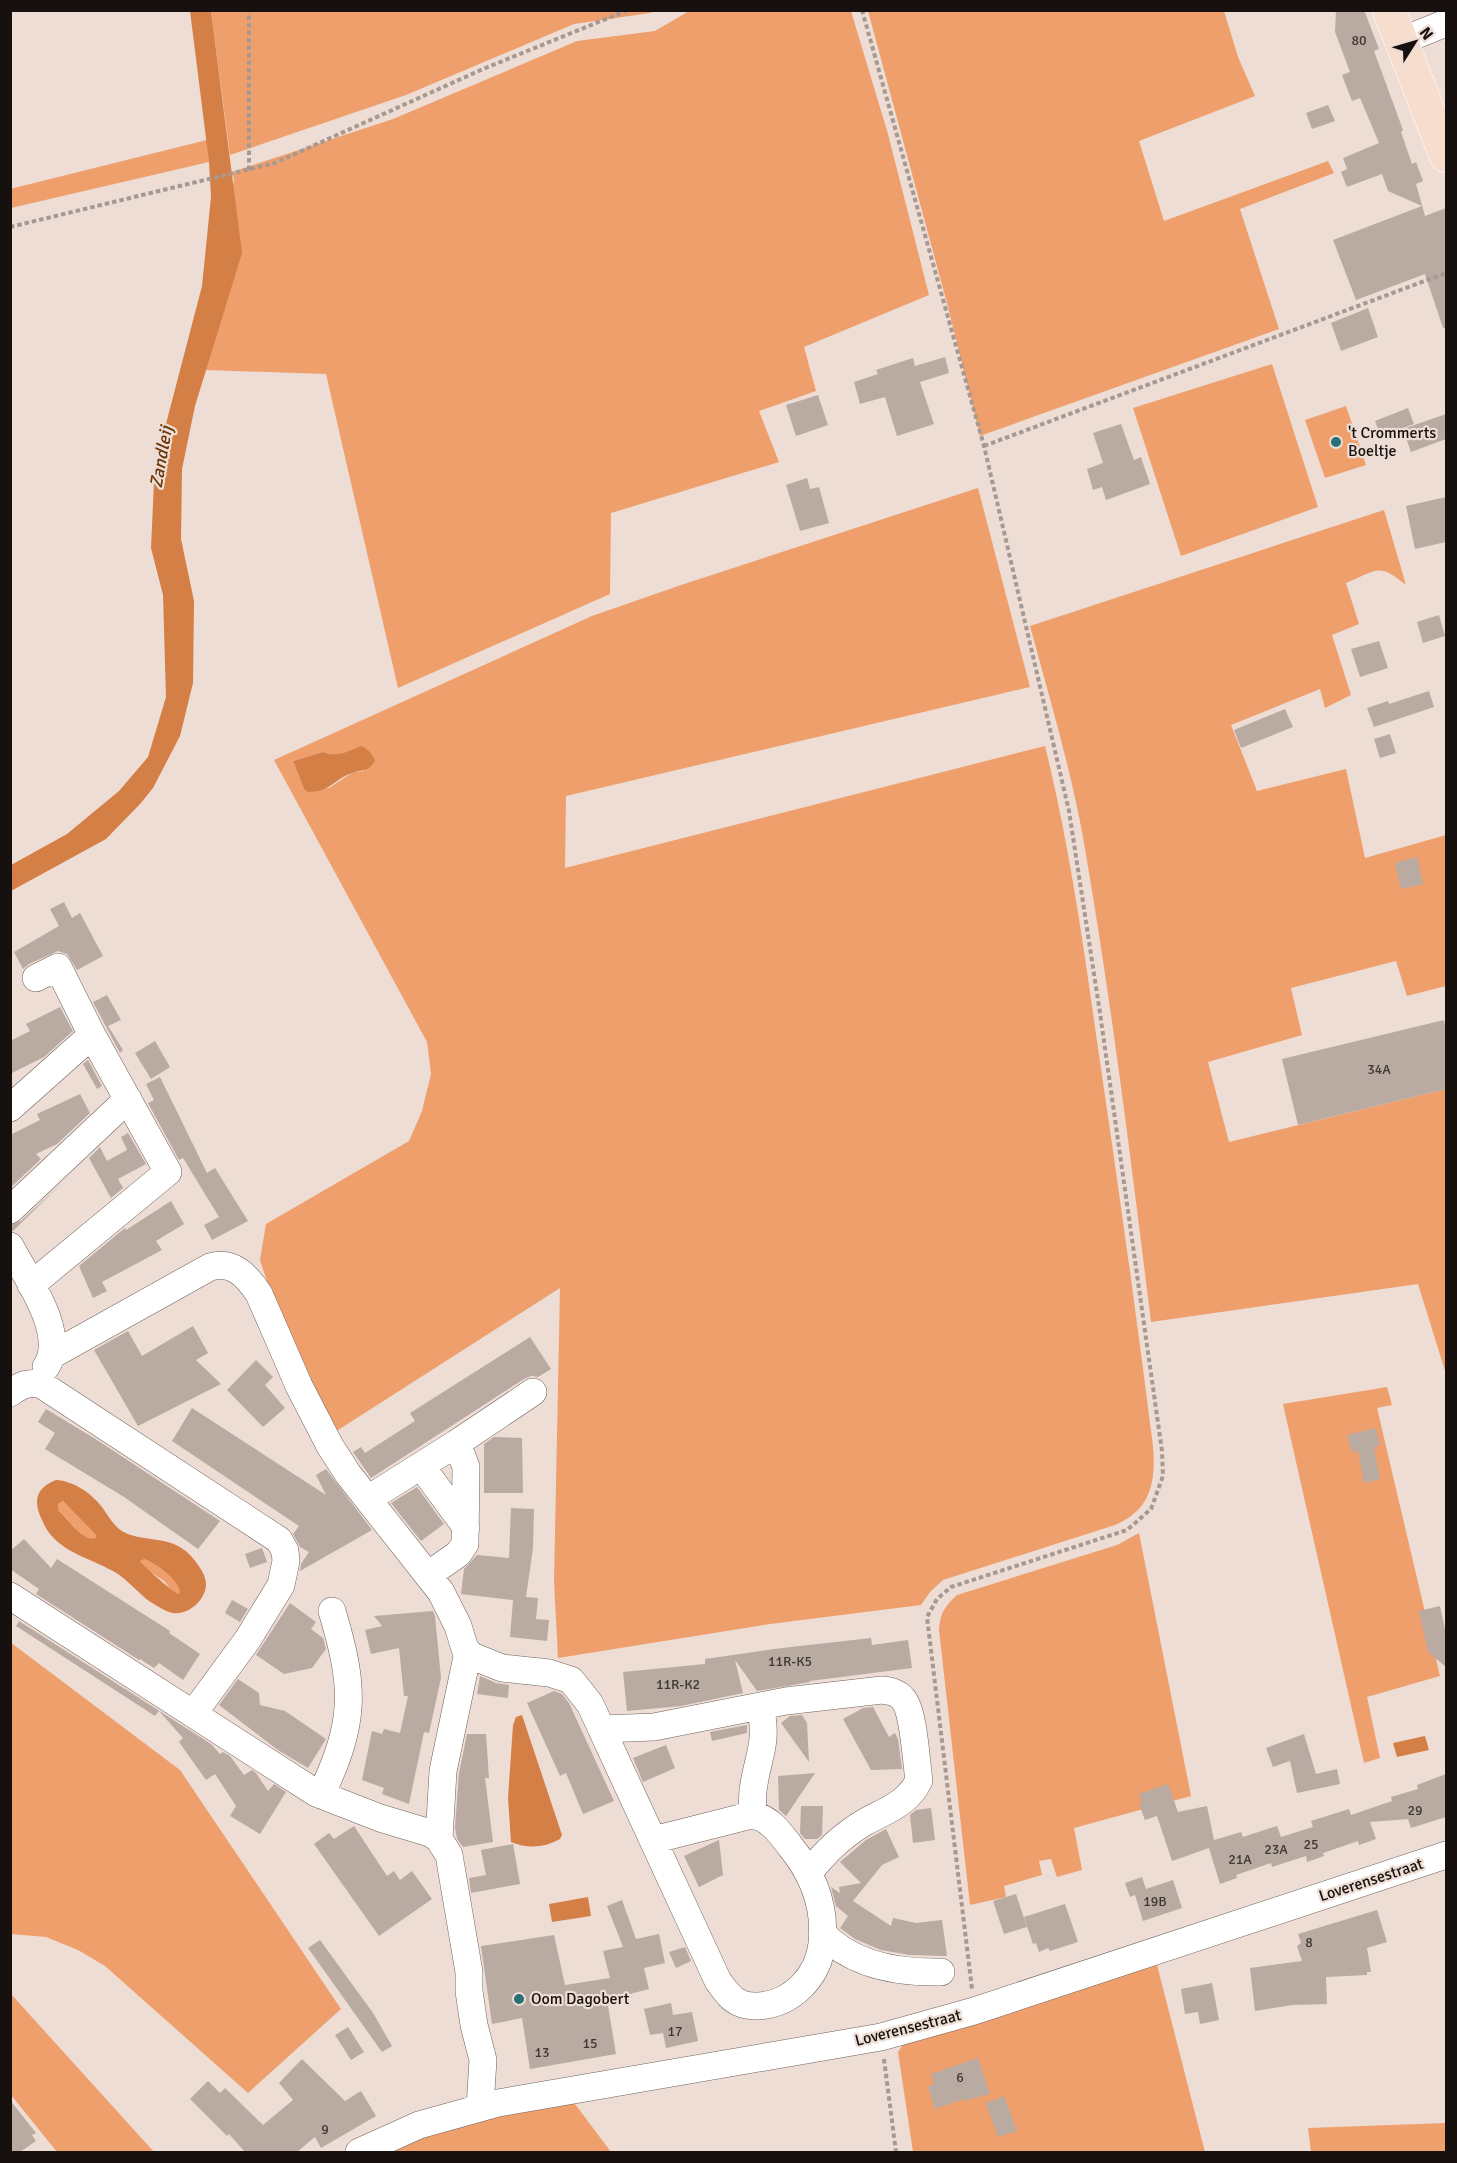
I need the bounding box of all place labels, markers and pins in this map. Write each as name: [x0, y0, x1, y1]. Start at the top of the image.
place label: 't Crommerts Boeltje: [1348, 423, 1436, 461]
marker: 't Crommerts Boeltje: [1329, 435, 1343, 449]
place label: Oom Dagobert: [531, 1989, 630, 2009]
marker: Oom Dagobert: [512, 1992, 526, 2006]

